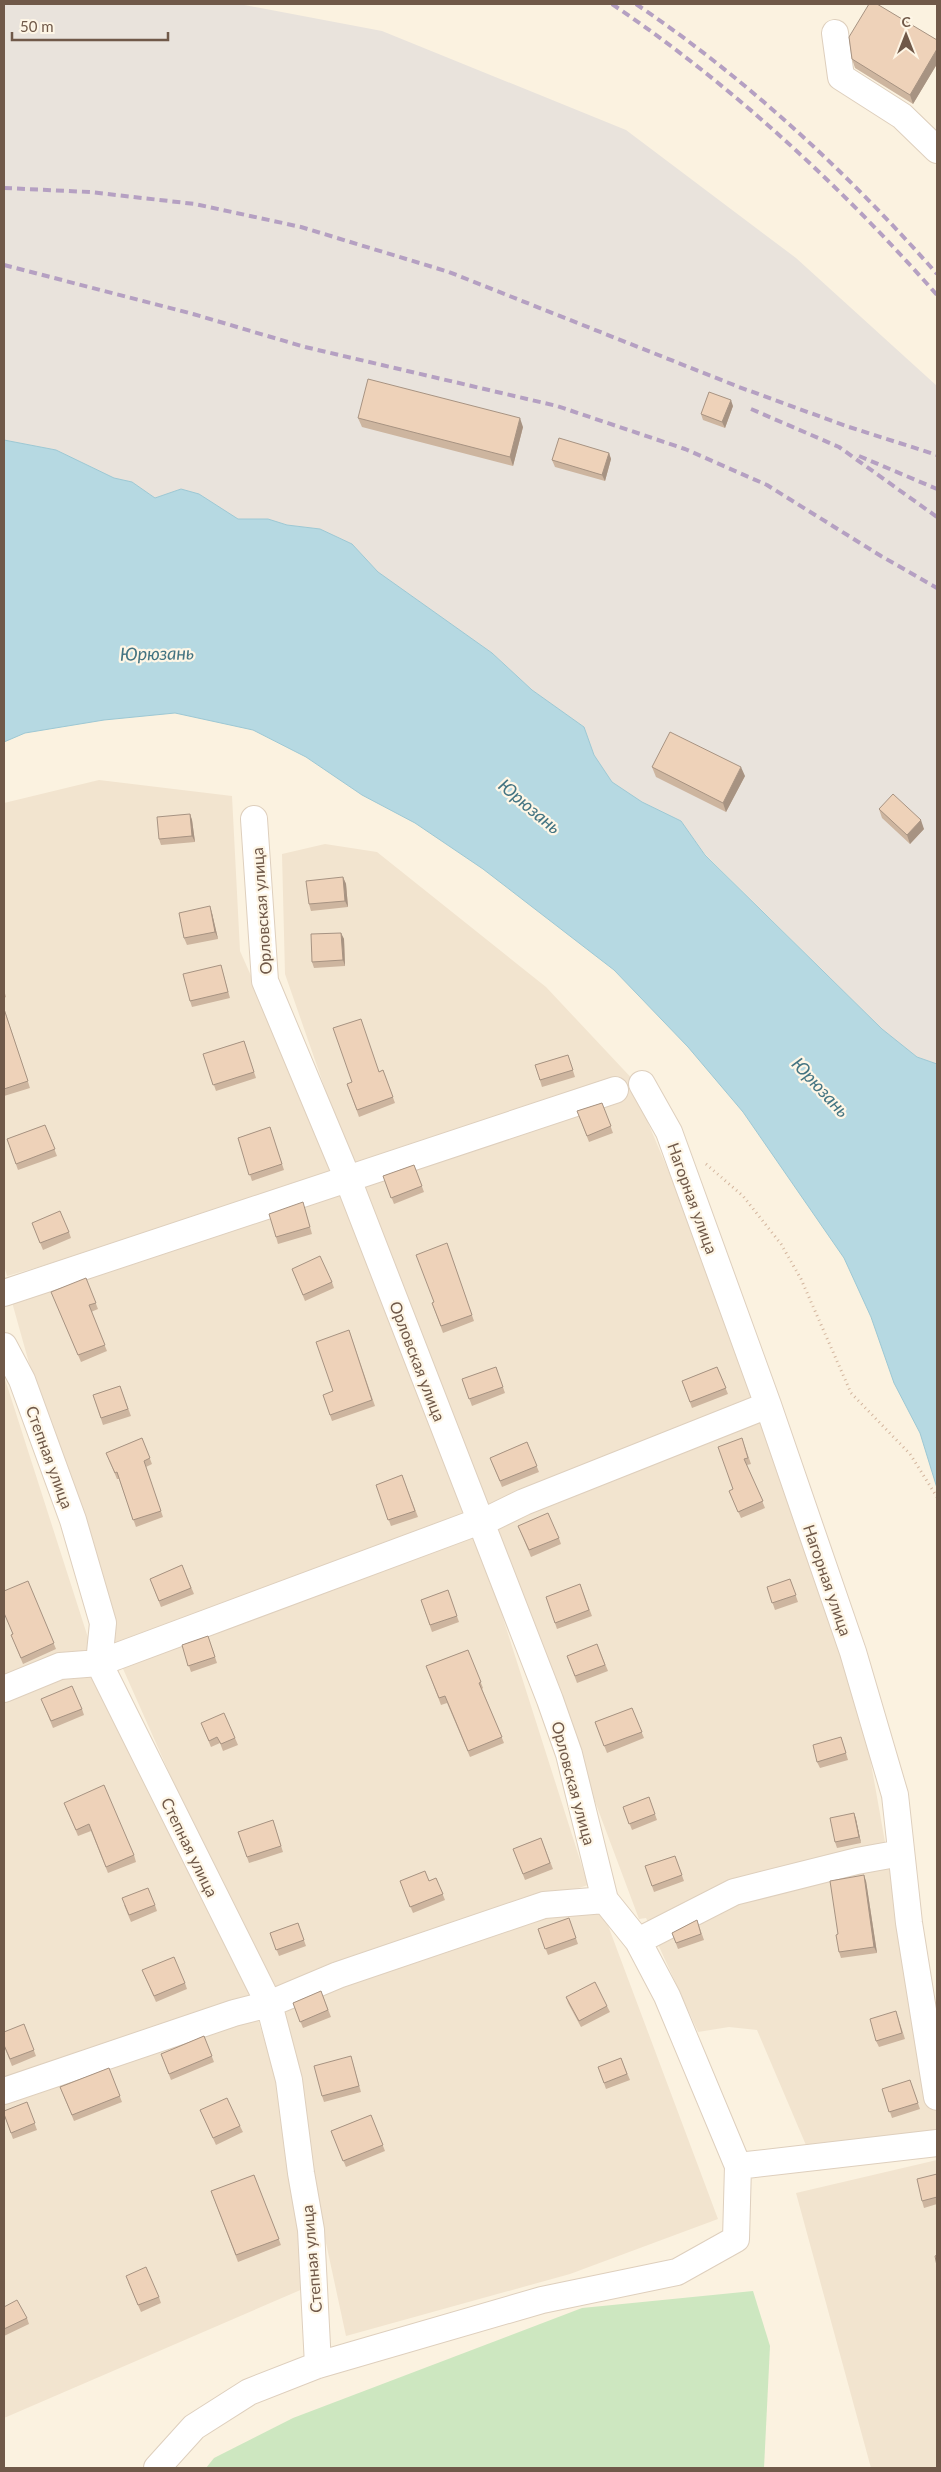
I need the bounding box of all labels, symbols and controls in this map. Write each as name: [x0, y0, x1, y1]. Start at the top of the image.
scale bar: [12, 10, 169, 42]
north arrow: [881, 10, 931, 60]
text: С: [901, 13, 911, 30]
text: 50 m: [20, 17, 54, 35]
water label: Юрюзань: [120, 641, 194, 665]
water label: Юрюзань: [495, 774, 565, 838]
street label: Орловская улица: [247, 847, 275, 975]
water label: Юрюзань: [788, 1052, 854, 1122]
street label: Нагорная улица: [664, 1140, 722, 1256]
street label: Орловская улица: [386, 1298, 450, 1424]
street label: Степная улица: [23, 1403, 77, 1511]
street label: Нагорная улица: [800, 1522, 856, 1638]
street label: Орловская улица: [548, 1719, 600, 1847]
street label: Степная улица: [158, 1794, 222, 1900]
street label: Степная улица: [297, 2204, 325, 2314]

